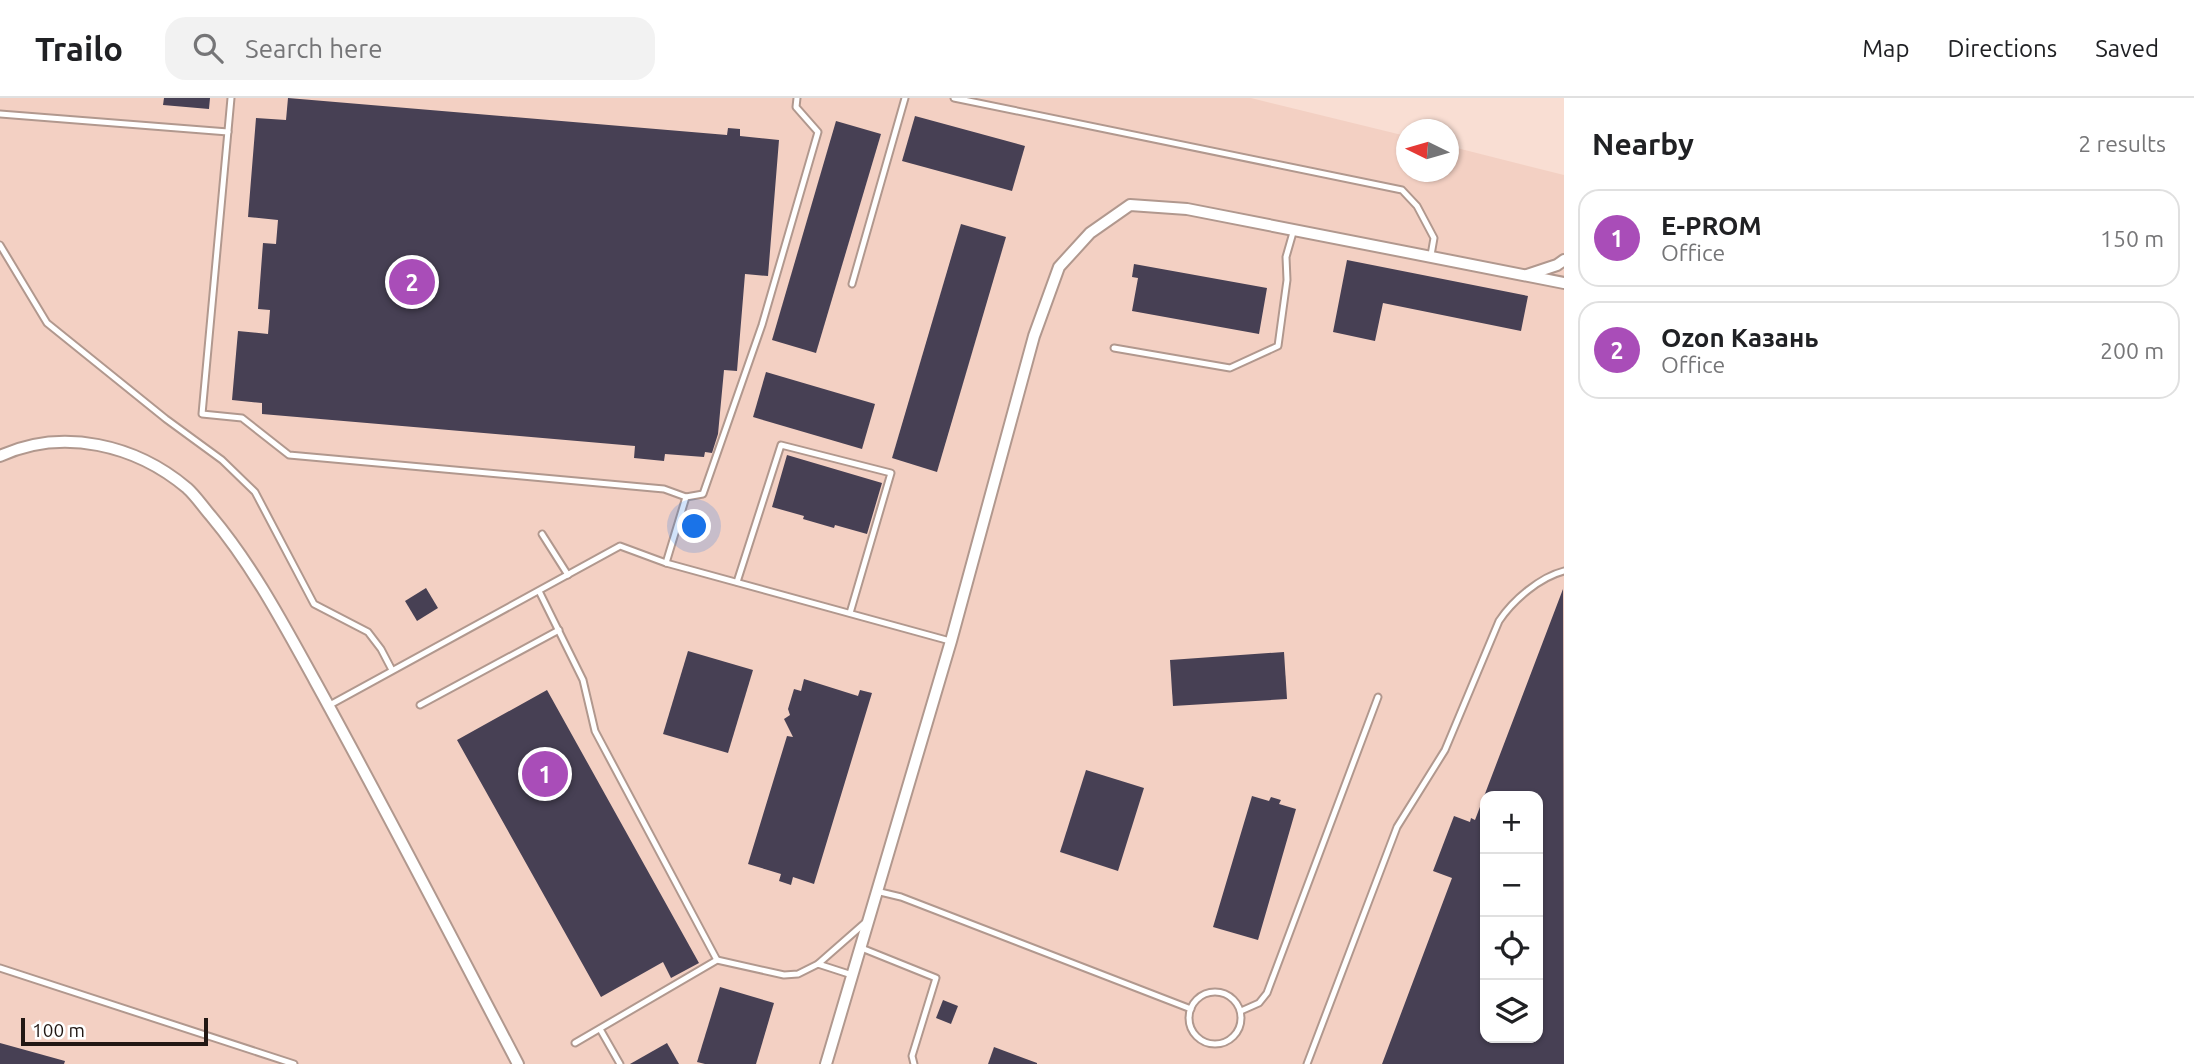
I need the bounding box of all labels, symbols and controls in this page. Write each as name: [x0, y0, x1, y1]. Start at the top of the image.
search box: [165, 17, 655, 80]
icon: search: [189, 29, 227, 67]
text: Trailo: [35, 30, 123, 67]
text: Search here: [245, 34, 383, 63]
text: Map: [1862, 35, 1909, 62]
text: Directions: [1947, 35, 2057, 62]
text: Saved: [2095, 35, 2159, 62]
north arrow: [1396, 119, 1459, 182]
text: Nearby: [1592, 127, 1694, 161]
text: 2 results: [2078, 131, 2166, 156]
text: E-PROM: [1661, 211, 1762, 240]
text: 1: [1611, 226, 1623, 251]
text: 150 m: [2100, 226, 2164, 251]
text: Office: [1661, 240, 1725, 265]
pin: 2: [389, 256, 435, 308]
text: Ozon Казань: [1661, 323, 1819, 352]
text: 2: [1611, 338, 1623, 363]
text: 200 m: [2100, 338, 2164, 363]
text: Office: [1661, 352, 1725, 377]
your location: [677, 509, 711, 543]
pin: 1: [522, 748, 568, 800]
map controls: [1480, 791, 1543, 1043]
button: +: [1480, 791, 1543, 854]
button: −: [1480, 854, 1543, 917]
button: locate: [1480, 917, 1543, 980]
button: layers: [1480, 980, 1543, 1043]
scale bar: [21, 1015, 208, 1047]
text: 100 m: [32, 1019, 85, 1041]

